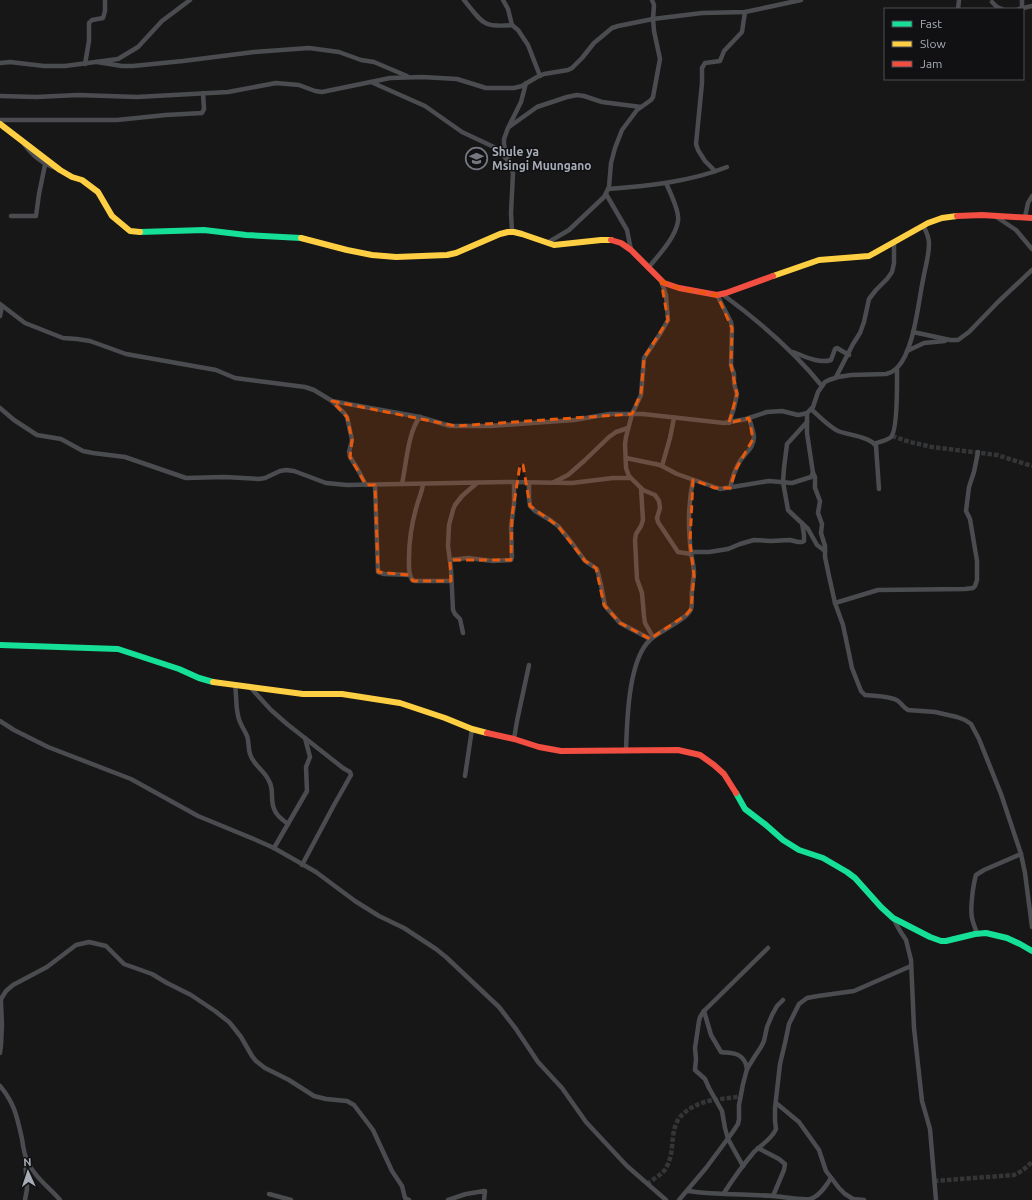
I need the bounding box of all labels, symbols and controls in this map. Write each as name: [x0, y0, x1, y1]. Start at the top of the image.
legend: [884, 8, 1024, 80]
text: Fast: [920, 17, 942, 30]
text: Slow: [920, 37, 946, 50]
text: Jam: [920, 57, 942, 70]
place label: Shule ya Msingi Muungano: [492, 145, 592, 172]
school or university icon: Shule ya Msingi Muungano: [463, 146, 489, 172]
north arrow: [8, 1152, 48, 1192]
text: N: [23, 1156, 32, 1168]

